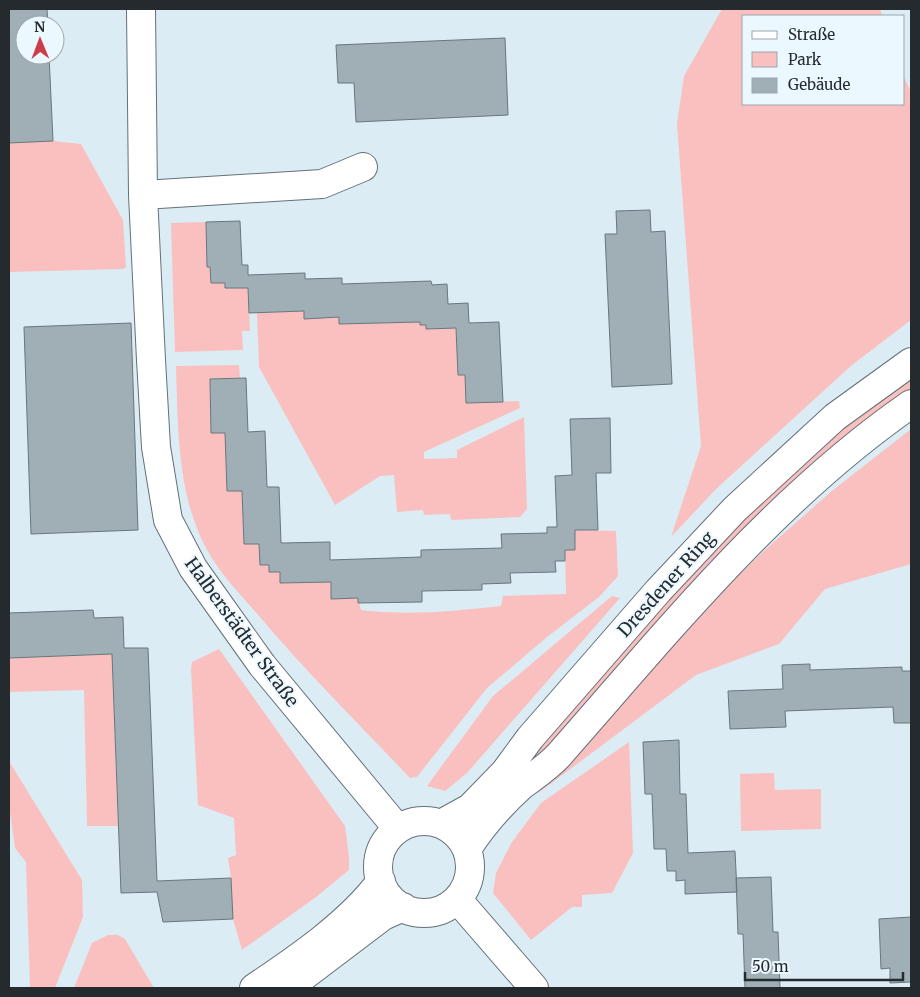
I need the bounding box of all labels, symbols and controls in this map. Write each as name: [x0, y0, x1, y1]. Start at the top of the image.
north arrow: [15, 15, 65, 65]
legend: [742, 15, 905, 105]
text: N: [34, 18, 45, 36]
text: Straße: [788, 25, 835, 44]
text: Park: [788, 50, 822, 69]
text: Gebäude: [788, 75, 851, 94]
street label: Dresdener Ring: [612, 526, 720, 642]
street label: Halberstädter Straße: [180, 553, 304, 711]
scale bar: [745, 950, 902, 982]
text: 50 m: [752, 957, 789, 976]

